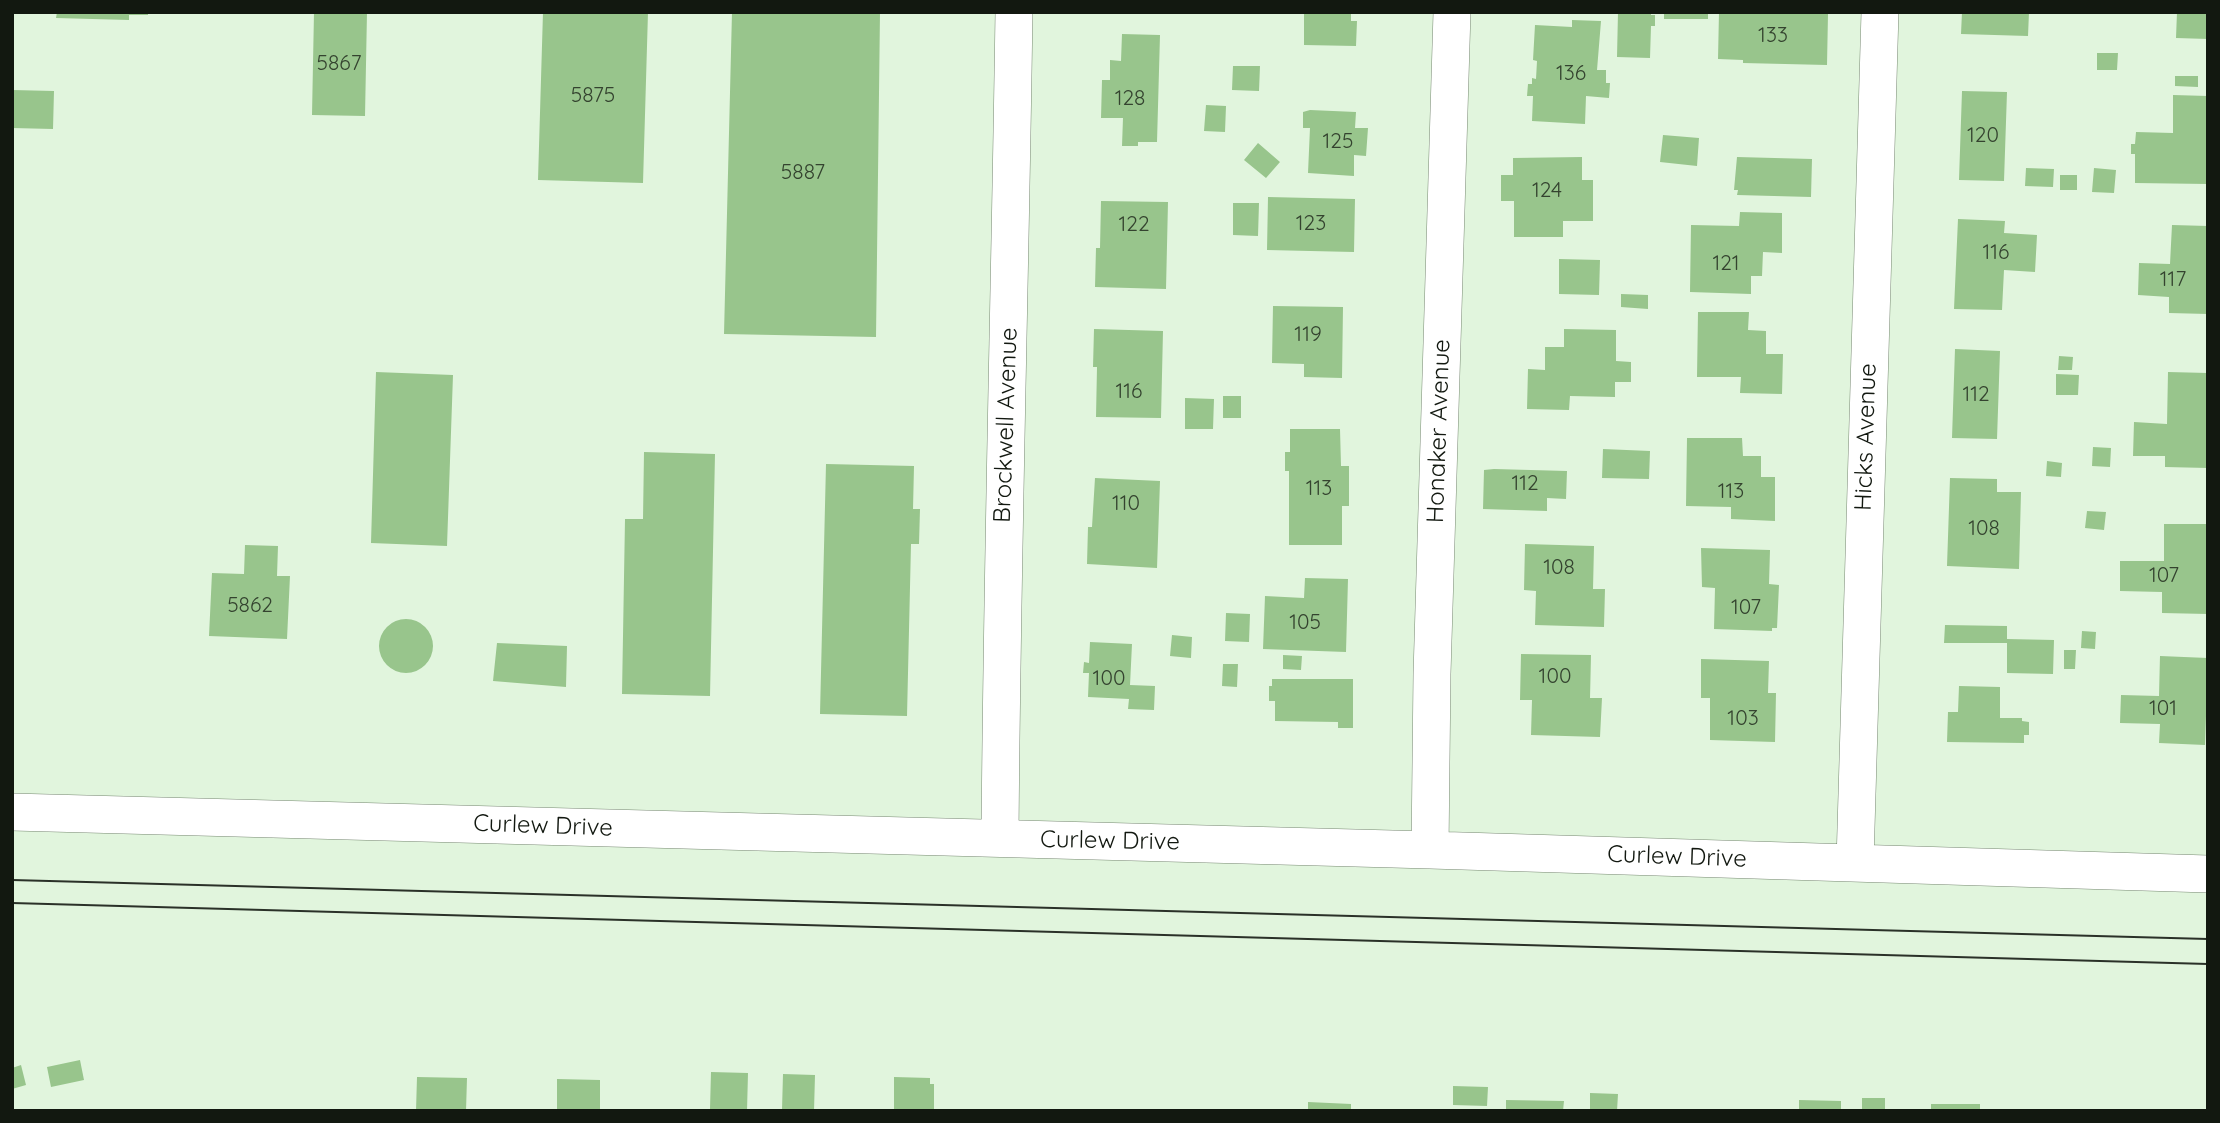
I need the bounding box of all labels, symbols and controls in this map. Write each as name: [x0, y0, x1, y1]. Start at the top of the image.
house number: 133: [1758, 23, 1788, 49]
house number: 5867: [317, 51, 361, 77]
house number: 136: [1556, 61, 1586, 87]
house number: 5875: [571, 83, 615, 109]
house number: 128: [1115, 86, 1145, 112]
house number: 120: [1967, 123, 1999, 149]
house number: 125: [1323, 129, 1353, 155]
house number: 5887: [781, 160, 825, 186]
house number: 124: [1532, 178, 1562, 204]
house number: 123: [1296, 211, 1326, 237]
house number: 122: [1118, 212, 1150, 238]
house number: 116: [1983, 240, 2009, 266]
house number: 121: [1712, 251, 1740, 277]
house number: 117: [2160, 267, 2186, 293]
house number: 119: [1294, 322, 1322, 348]
street label: Brockwell Avenue: [988, 327, 1024, 523]
street label: Honaker Avenue: [1421, 339, 1457, 523]
street label: Hicks Avenue: [1849, 363, 1883, 511]
house number: 116: [1116, 379, 1142, 405]
house number: 112: [1962, 382, 1990, 408]
house number: 112: [1511, 471, 1539, 497]
house number: 113: [1306, 476, 1332, 502]
house number: 113: [1718, 479, 1744, 505]
house number: 110: [1112, 491, 1140, 517]
house number: 108: [1968, 516, 2000, 542]
house number: 108: [1543, 555, 1575, 581]
house number: 107: [2149, 563, 2179, 589]
house number: 5862: [227, 593, 273, 619]
house number: 107: [1731, 595, 1761, 621]
house number: 105: [1289, 610, 1321, 636]
house number: 100: [1539, 664, 1571, 690]
house number: 100: [1093, 666, 1125, 692]
house number: 101: [2149, 696, 2177, 722]
house number: 103: [1727, 706, 1759, 732]
street label: Curlew Drive: [473, 809, 613, 843]
street label: Curlew Drive: [1040, 825, 1180, 857]
street label: Curlew Drive: [1607, 840, 1747, 874]

